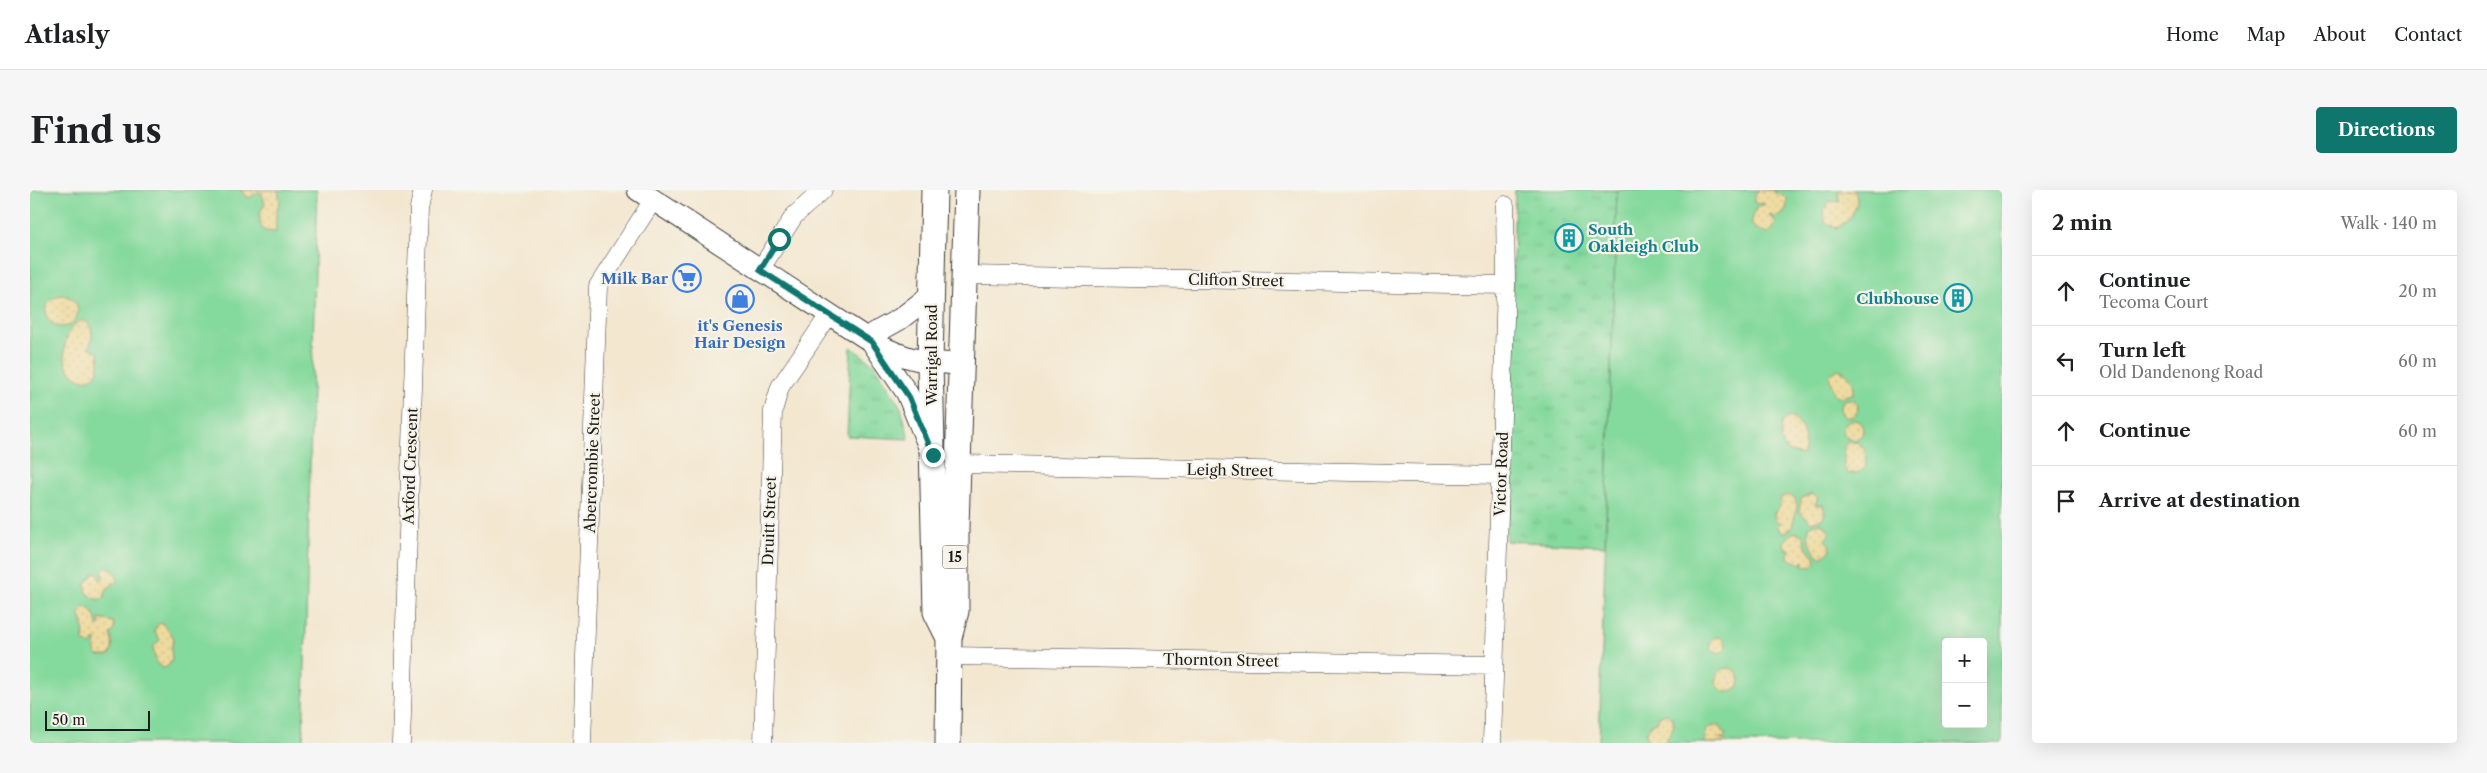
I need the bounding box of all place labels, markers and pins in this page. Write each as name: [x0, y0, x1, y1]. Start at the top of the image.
place label: South Oakleigh Club: [1588, 220, 1699, 256]
building icon: South Oakleigh Club: [1554, 223, 1584, 253]
supermarket icon: Milk Bar: [672, 263, 702, 293]
place label: Milk Bar: [601, 269, 669, 288]
building icon: Clubhouse: [1943, 283, 1973, 313]
shop icon: it's Genesis Hair Design: [725, 284, 755, 314]
place label: Clubhouse: [1856, 289, 1939, 308]
place label: it's Genesis Hair Design: [694, 316, 787, 352]

